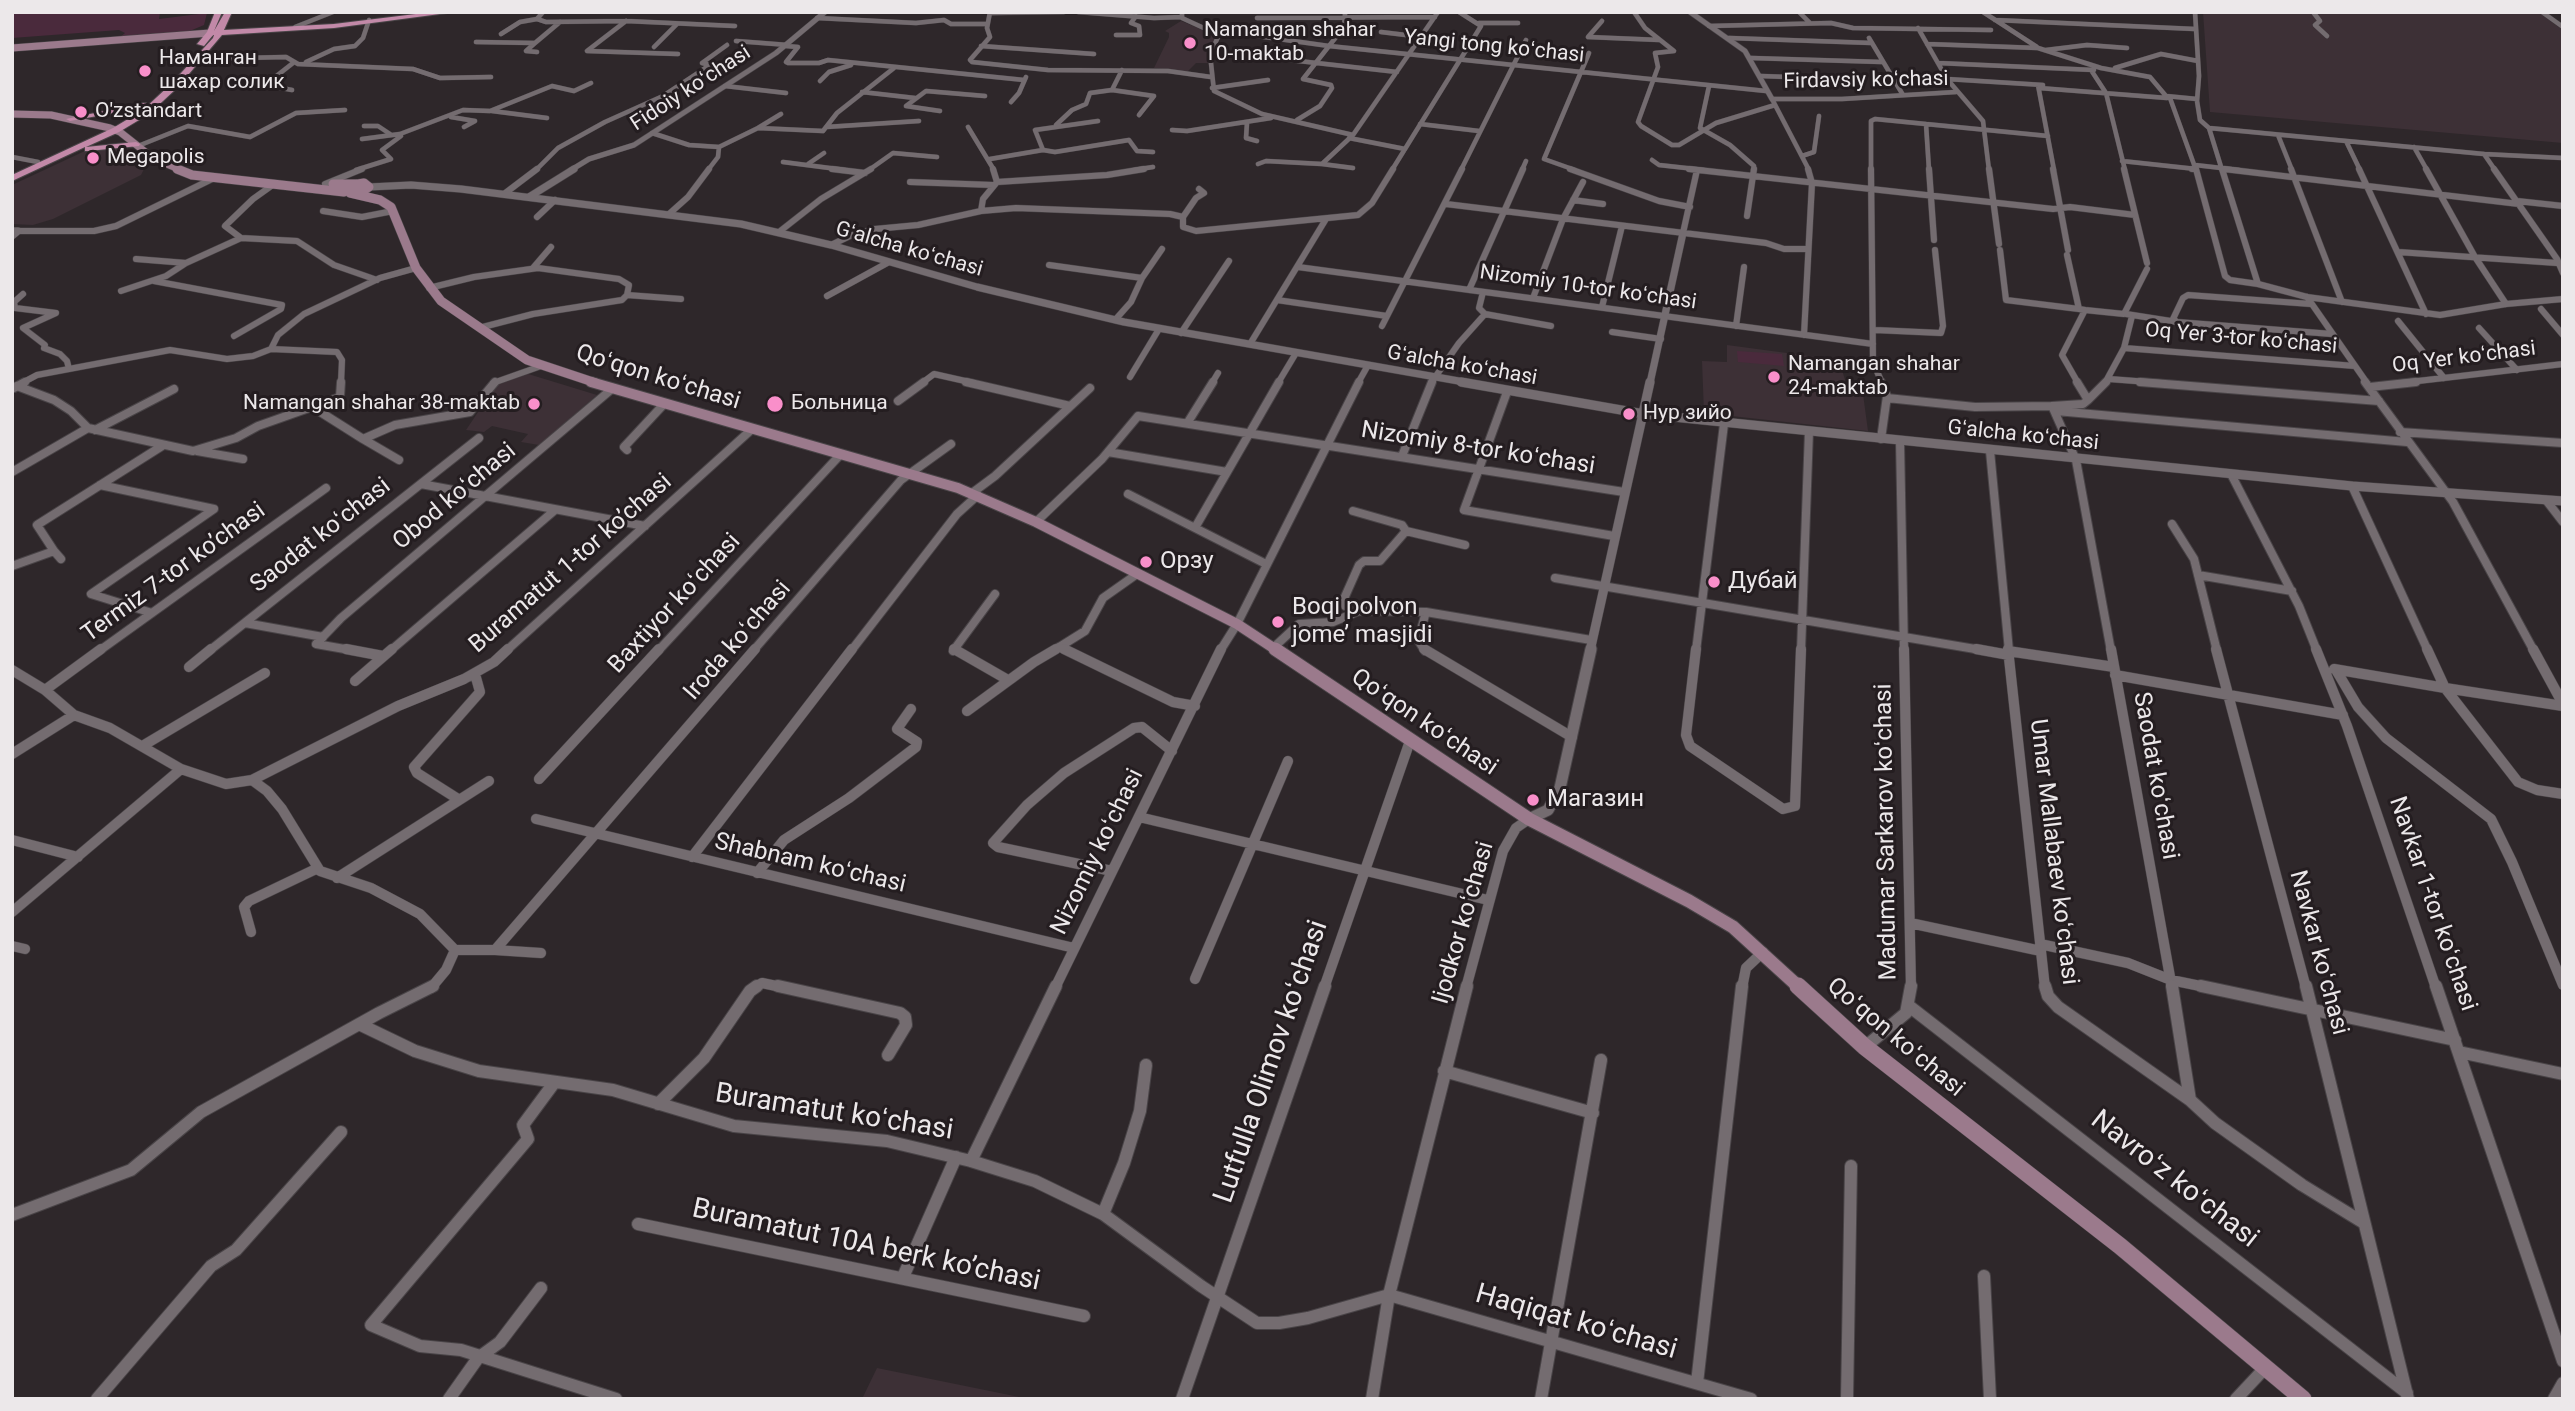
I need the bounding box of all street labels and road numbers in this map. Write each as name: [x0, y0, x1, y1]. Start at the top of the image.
street label: Yangi tong koʻchasi: [1402, 25, 1586, 69]
street label: Fidoiy koʻchasi: [626, 41, 756, 137]
street label: Firdavsiy koʻchasi: [1783, 67, 1949, 95]
street label: Gʻalcha koʻchasi: [833, 217, 985, 283]
street label: Nizomiy 10-tor koʻchasi: [1478, 260, 1698, 316]
street label: Oq Yer 3-tor koʻchasi: [2144, 318, 2338, 360]
street label: Oq Yer koʻchasi: [2391, 337, 2537, 379]
street label: Qoʻqon koʻchasi: [572, 339, 744, 417]
street label: Gʻalcha koʻchasi: [1385, 340, 1539, 392]
street label: Nizomiy 8-tor koʻchasi: [1359, 416, 1597, 482]
street label: Gʻalcha koʻchasi: [1946, 416, 2100, 456]
street label: Obod koʻchasi: [388, 437, 522, 557]
street label: Buramatut 1-tor koʼchasi: [464, 468, 678, 660]
street label: Saodat koʻchasi: [245, 472, 397, 600]
street label: Termiz 7-tor koʼchasi: [77, 497, 271, 649]
street label: Baxtiyor koʻchasi: [603, 528, 747, 680]
street label: Iroda koʻchasi: [678, 575, 798, 707]
street label: Qoʻqon koʻchasi: [1345, 663, 1503, 783]
street label: Madumar Sarkarov koʻchasi: [1870, 683, 1904, 981]
street label: Saodat koʻchasi: [2126, 690, 2184, 862]
street label: Umar Mallabaev koʻchasi: [2022, 718, 2084, 986]
street label: Nizomiy koʻchasi: [1045, 764, 1151, 940]
street label: Navkar 1-tor koʻchasi: [2382, 793, 2482, 1015]
street label: Shabnam koʻchasi: [711, 828, 909, 900]
street label: Ijodkor koʻchasi: [1427, 838, 1501, 1008]
street label: Navkar koʻchasi: [2282, 868, 2354, 1038]
street label: Lutfulla Olimov koʻchasi: [1208, 916, 1336, 1208]
street label: Qoʻqon koʻchasi: [1821, 972, 1969, 1104]
street label: Buramatut koʻchasi: [713, 1078, 955, 1148]
street label: Navroʻz koʻchasi: [2083, 1104, 2265, 1256]
street label: Buramatut 10А berk koʼchasi: [689, 1193, 1043, 1299]
street label: Haqiqat koʻchasi: [1471, 1278, 1681, 1368]

